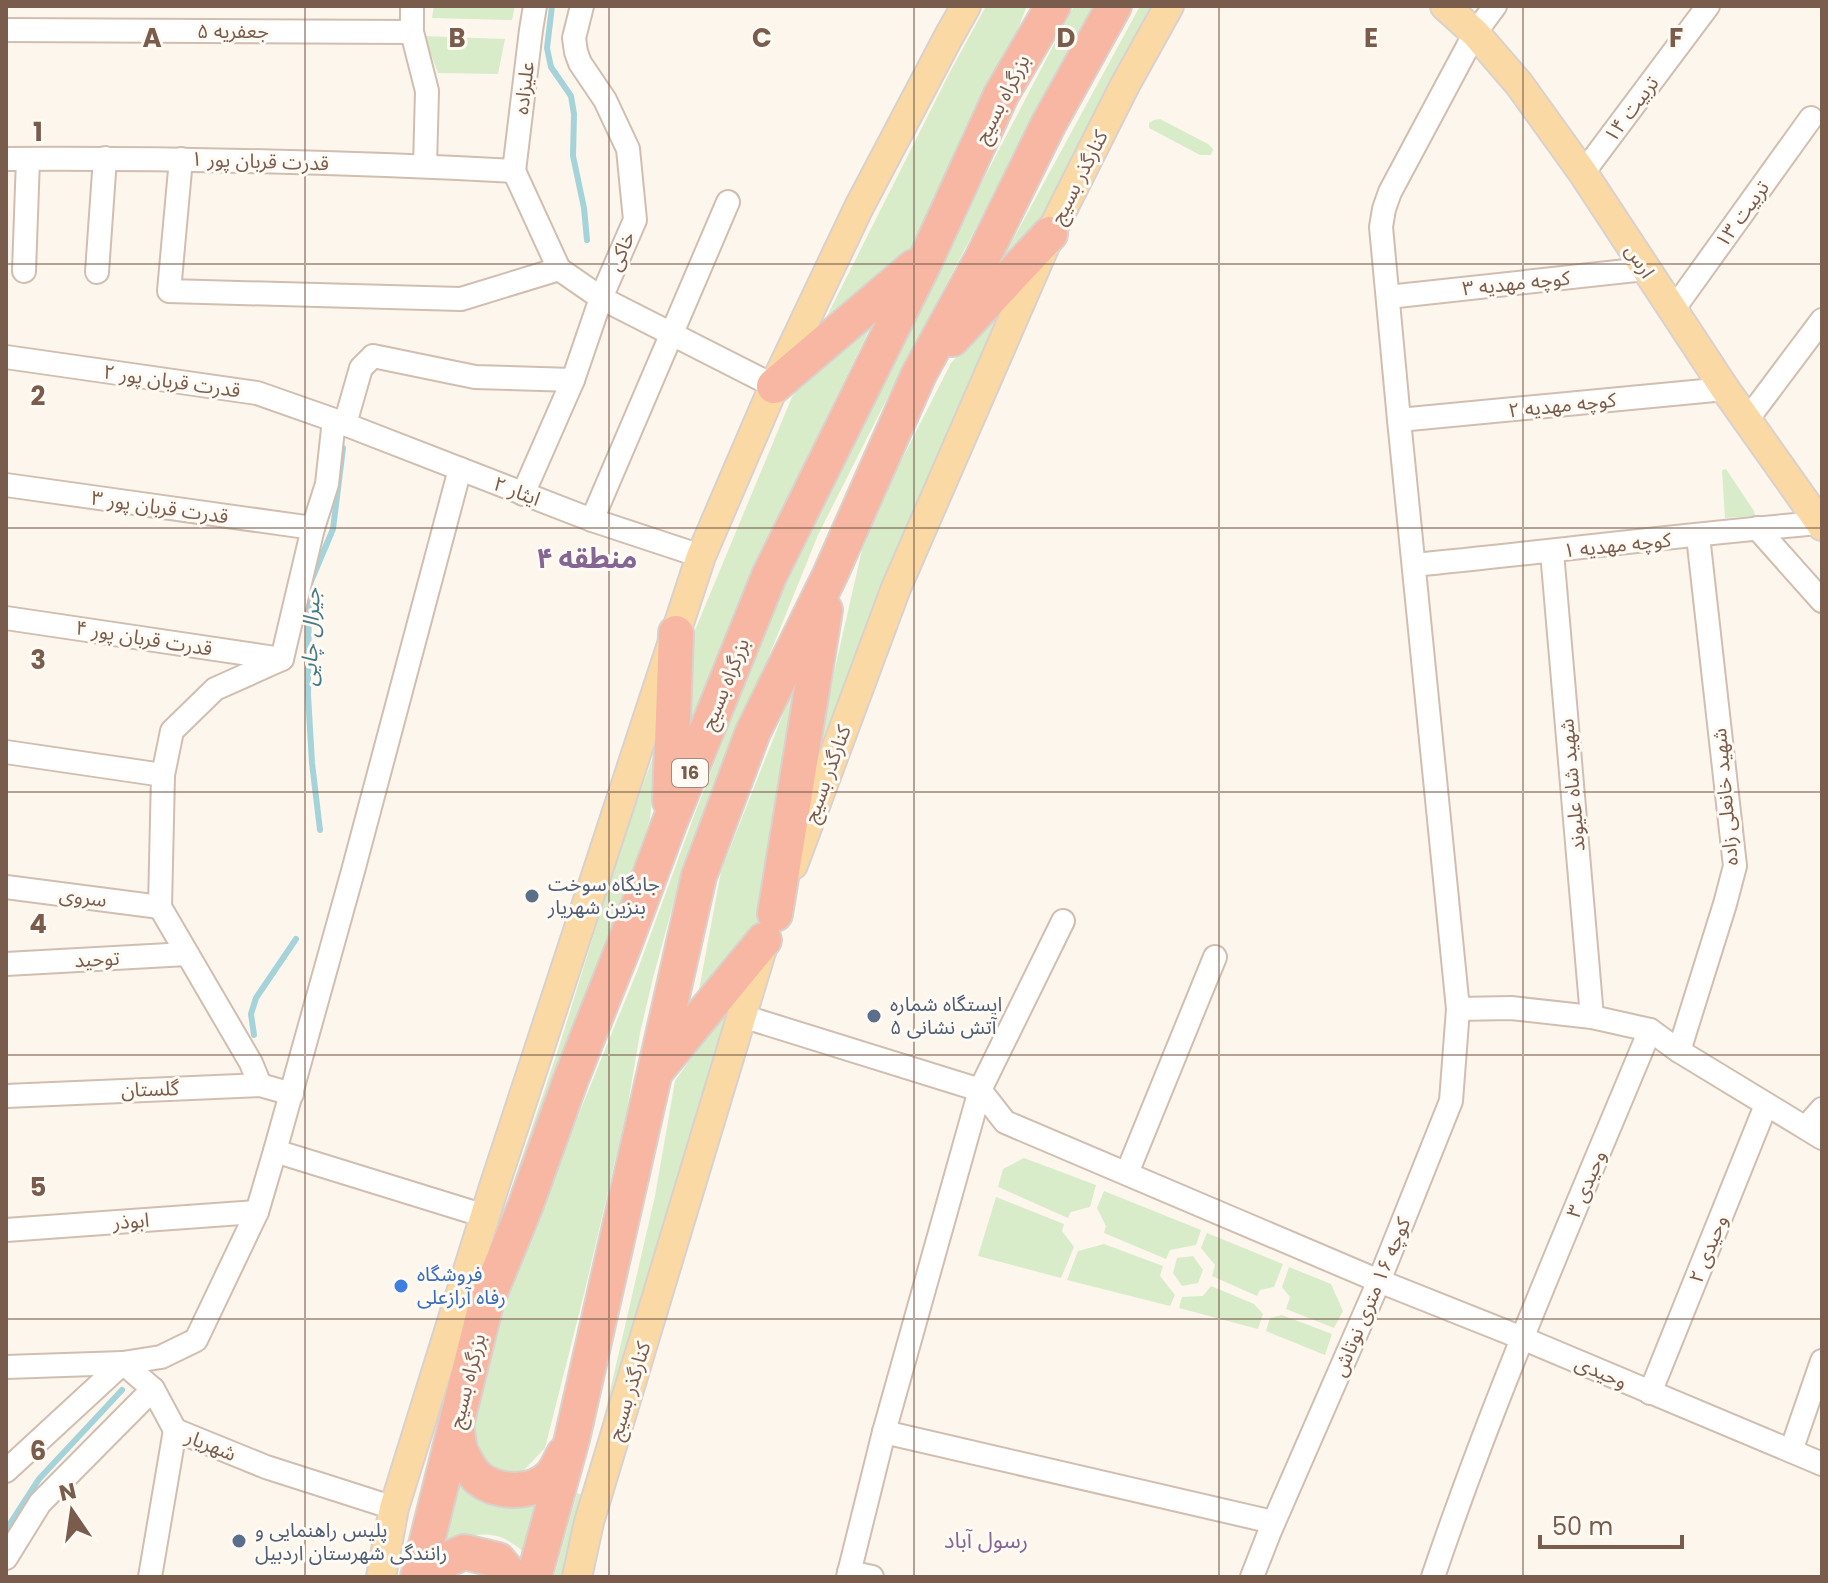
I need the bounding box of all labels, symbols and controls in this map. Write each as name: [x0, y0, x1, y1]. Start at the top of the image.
street label: جعفریه ۵: [197, 17, 269, 45]
text: A: [142, 20, 162, 56]
text: B: [448, 20, 466, 56]
text: C: [752, 20, 772, 56]
text: D: [1057, 20, 1076, 56]
text: E: [1364, 20, 1378, 56]
text: F: [1669, 20, 1683, 56]
street label: بزرگراه بسیج: [968, 50, 1037, 149]
street label: علیزاده: [507, 60, 541, 116]
street label: تربیت ۱۴: [1597, 70, 1665, 148]
text: 1: [33, 114, 43, 150]
street label: کنارگذر بسیج: [1043, 125, 1116, 229]
street label: قدرت قربان پور ۱: [190, 145, 330, 177]
street label: تربیت ۱۳: [1708, 175, 1776, 253]
street label: خاکی: [600, 227, 642, 275]
street label: ارس: [1619, 238, 1661, 284]
street label: کوچه مهدیه ۳: [1461, 263, 1572, 303]
street label: قدرت قربان پور ۲: [102, 358, 242, 404]
text: 2: [31, 378, 46, 414]
street label: کوچه مهدیه ۲: [1507, 385, 1618, 425]
street label: ایثار ۲: [490, 469, 544, 513]
street label: قدرت قربان پور ۳: [90, 484, 230, 530]
street label: کوچه مهدیه ۱: [1562, 525, 1673, 565]
district label: منطقه ۴: [537, 539, 637, 578]
water label: جیرال چایی: [293, 586, 328, 687]
street label: قدرت قربان پور ۴: [74, 613, 214, 663]
street label: بزرگراه بسیج: [694, 634, 757, 734]
text: 3: [30, 642, 46, 678]
street label: شهید شاه علیوند: [1552, 717, 1592, 853]
street label: کنارگذر بسیج: [796, 721, 859, 827]
street label: شهید خانعلی زاده: [1705, 727, 1745, 867]
road number: 16: [672, 759, 708, 787]
place label: جایگاه سوخت بنزین شهریار: [547, 870, 660, 921]
street label: سروی: [58, 880, 108, 914]
marker: جایگاه سوخت بنزین شهریار: [523, 887, 541, 905]
text: 4: [29, 906, 47, 942]
street label: توحید: [74, 944, 120, 974]
place label: ایستگاه شماره ۵ آتش نشانی: [890, 990, 1002, 1041]
marker: ایستگاه شماره ۵ آتش نشانی: [865, 1007, 883, 1025]
street label: گلستان: [120, 1074, 180, 1104]
street label: وحیدی ۳: [1559, 1146, 1613, 1222]
text: 5: [30, 1169, 46, 1205]
street label: ابوذر: [111, 1206, 150, 1236]
street label: وحیدی ۲: [1682, 1211, 1734, 1287]
street label: کوچه ۱۶ متری نوتاش: [1325, 1213, 1417, 1381]
place label: فروشگاه رفاه آرازعلی: [417, 1260, 506, 1311]
marker: فروشگاه رفاه آرازعلی: [392, 1277, 410, 1295]
street label: بزرگراه بسیج: [442, 1331, 493, 1431]
street label: کنارگذر بسیج: [601, 1337, 658, 1444]
street label: وحیدی: [1571, 1349, 1631, 1395]
street label: شهریار: [181, 1422, 240, 1468]
text: 6: [30, 1433, 46, 1469]
north arrow: [32, 1471, 112, 1551]
text: N: [56, 1475, 79, 1509]
scale bar: [1540, 1499, 1682, 1549]
text: 50 m: [1552, 1510, 1613, 1543]
place label: پلیس راهنمایی و رانندگی شهرستان اردبیل: [255, 1516, 447, 1567]
district label: رسول آباد: [944, 1525, 1028, 1556]
marker: پلیس راهنمایی و رانندگی شهرستان اردبیل: [230, 1532, 248, 1550]

